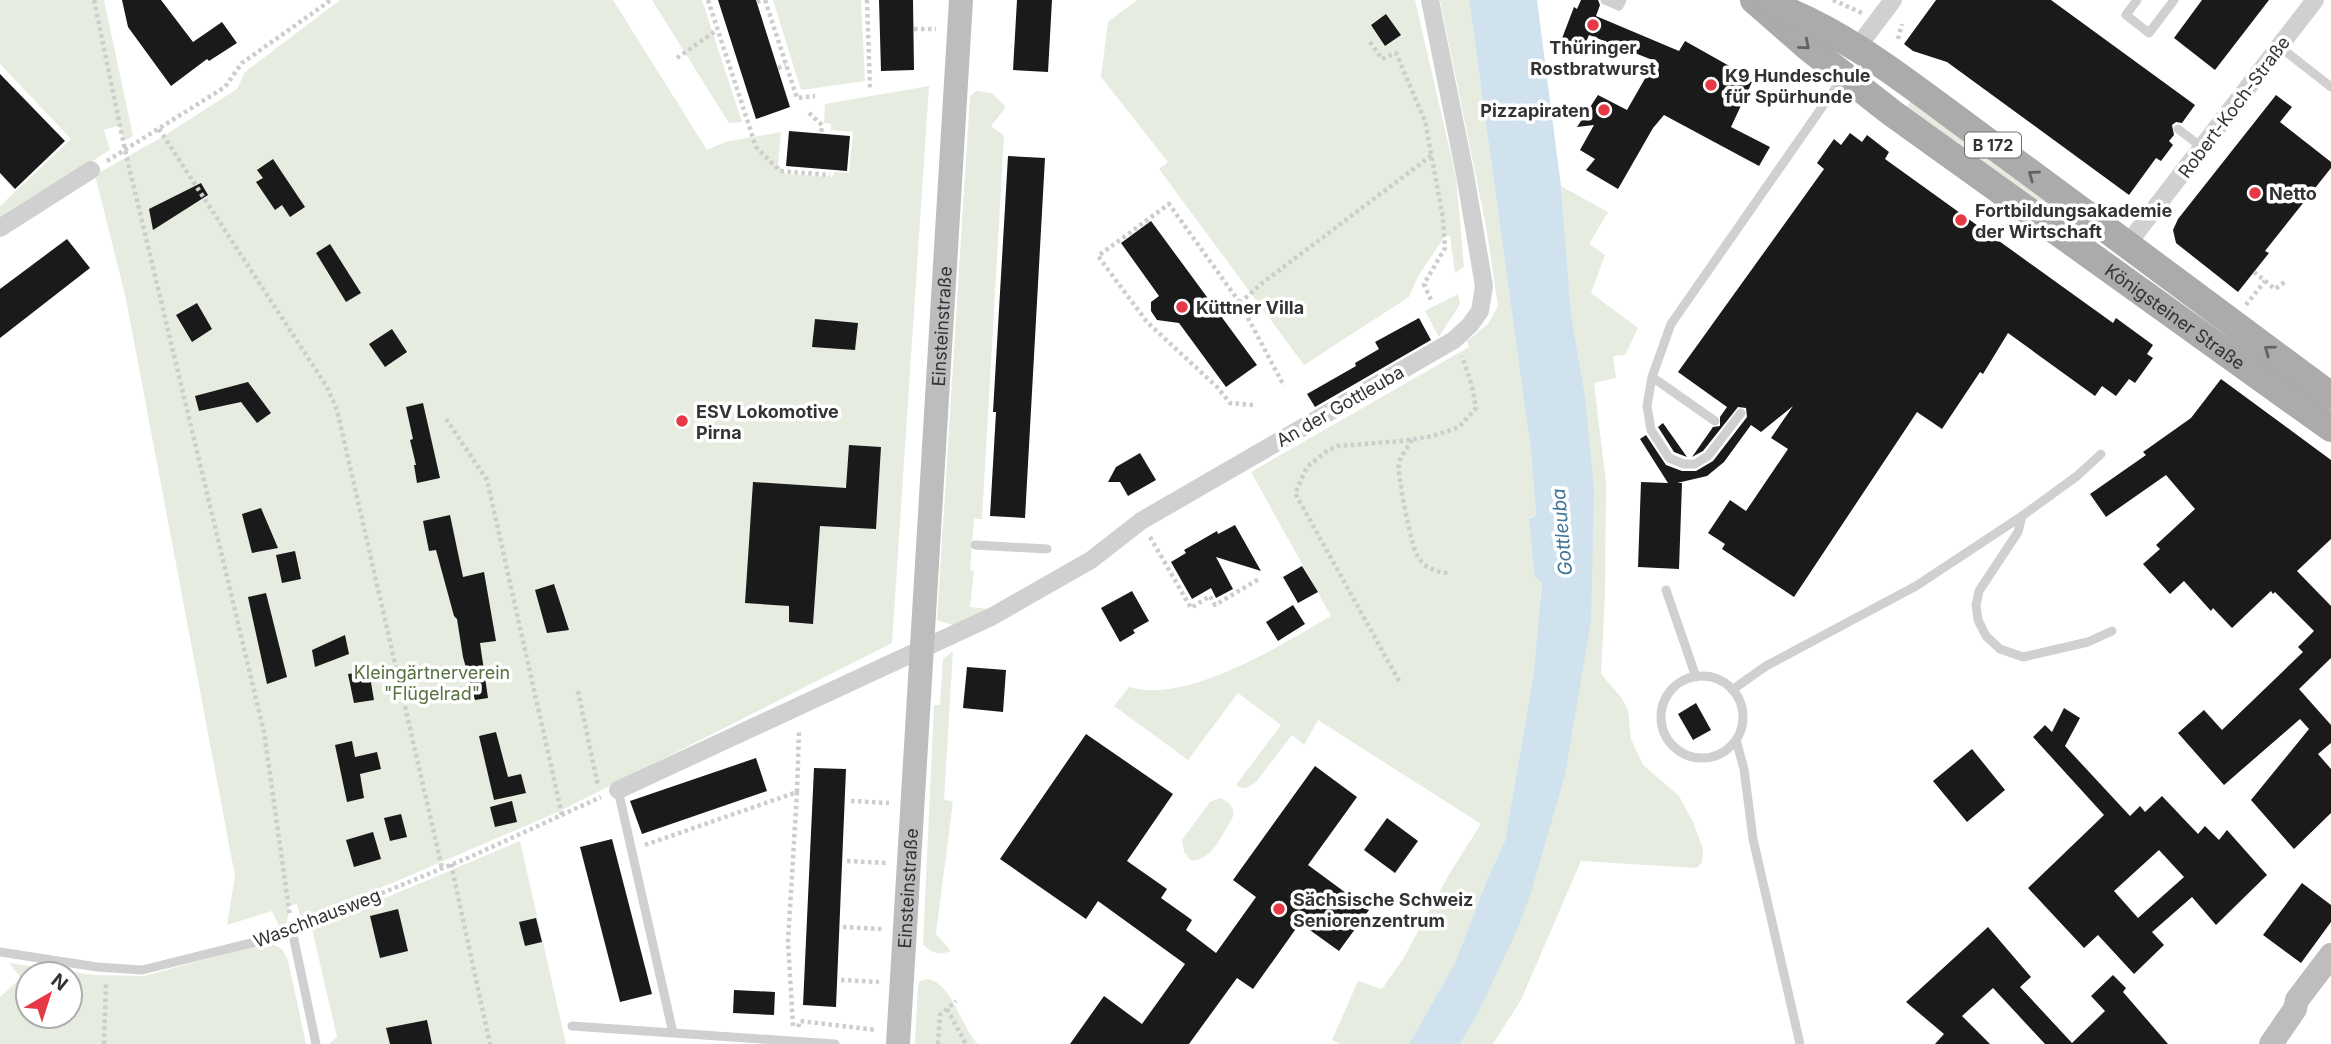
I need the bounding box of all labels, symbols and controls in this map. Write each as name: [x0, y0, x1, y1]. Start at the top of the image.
marker: Thüringer Rostbratwurst: [1585, 17, 1601, 33]
street label: Robert-Koch-Straße: [2174, 32, 2294, 182]
place label: Thüringer Rostbratwurst: [1530, 37, 1656, 79]
one-way arrow: [1797, 37, 1810, 49]
place label: K9 Hundeschule für Spürhunde: [1725, 65, 1871, 107]
marker: K9 Hundeschule für Spürhunde: [1703, 77, 1719, 93]
place label: Pizzapiraten: [1480, 100, 1590, 121]
marker: Pizzapiraten: [1596, 102, 1612, 118]
road number: B 172: [1965, 132, 2021, 158]
one-way arrow: [2028, 171, 2041, 183]
place label: Netto: [2269, 183, 2317, 204]
marker: Netto: [2247, 185, 2263, 201]
place label: Fortbildungsakademie der Wirtschaft: [1975, 200, 2172, 242]
marker: Fortbildungsakademie der Wirtschaft: [1953, 212, 1969, 228]
street label: Königsteiner Straße: [2101, 259, 2249, 373]
street label: Einsteinstraße: [927, 266, 955, 387]
place label: Küttner Villa: [1196, 297, 1304, 318]
marker: Küttner Villa: [1174, 299, 1190, 315]
one-way arrow: [2264, 346, 2277, 359]
street label: An der Gottleuba: [1272, 361, 1408, 451]
place label: ESV Lokomotive Pirna: [696, 401, 839, 443]
marker: ESV Lokomotive Pirna: [674, 413, 690, 429]
water label: Gottleuba: [1547, 487, 1577, 577]
park label: Kleingärtnerverein "Flügelrad": [354, 662, 510, 704]
street label: Einsteinstraße: [893, 828, 922, 949]
street label: Waschhausweg: [251, 884, 383, 952]
place label: Sächsische Schweiz Seniorenzentrum: [1293, 889, 1473, 931]
marker: Sächsische Schweiz Seniorenzentrum: [1271, 901, 1287, 917]
north arrow: [14, 960, 84, 1030]
text: N: [47, 969, 72, 996]

